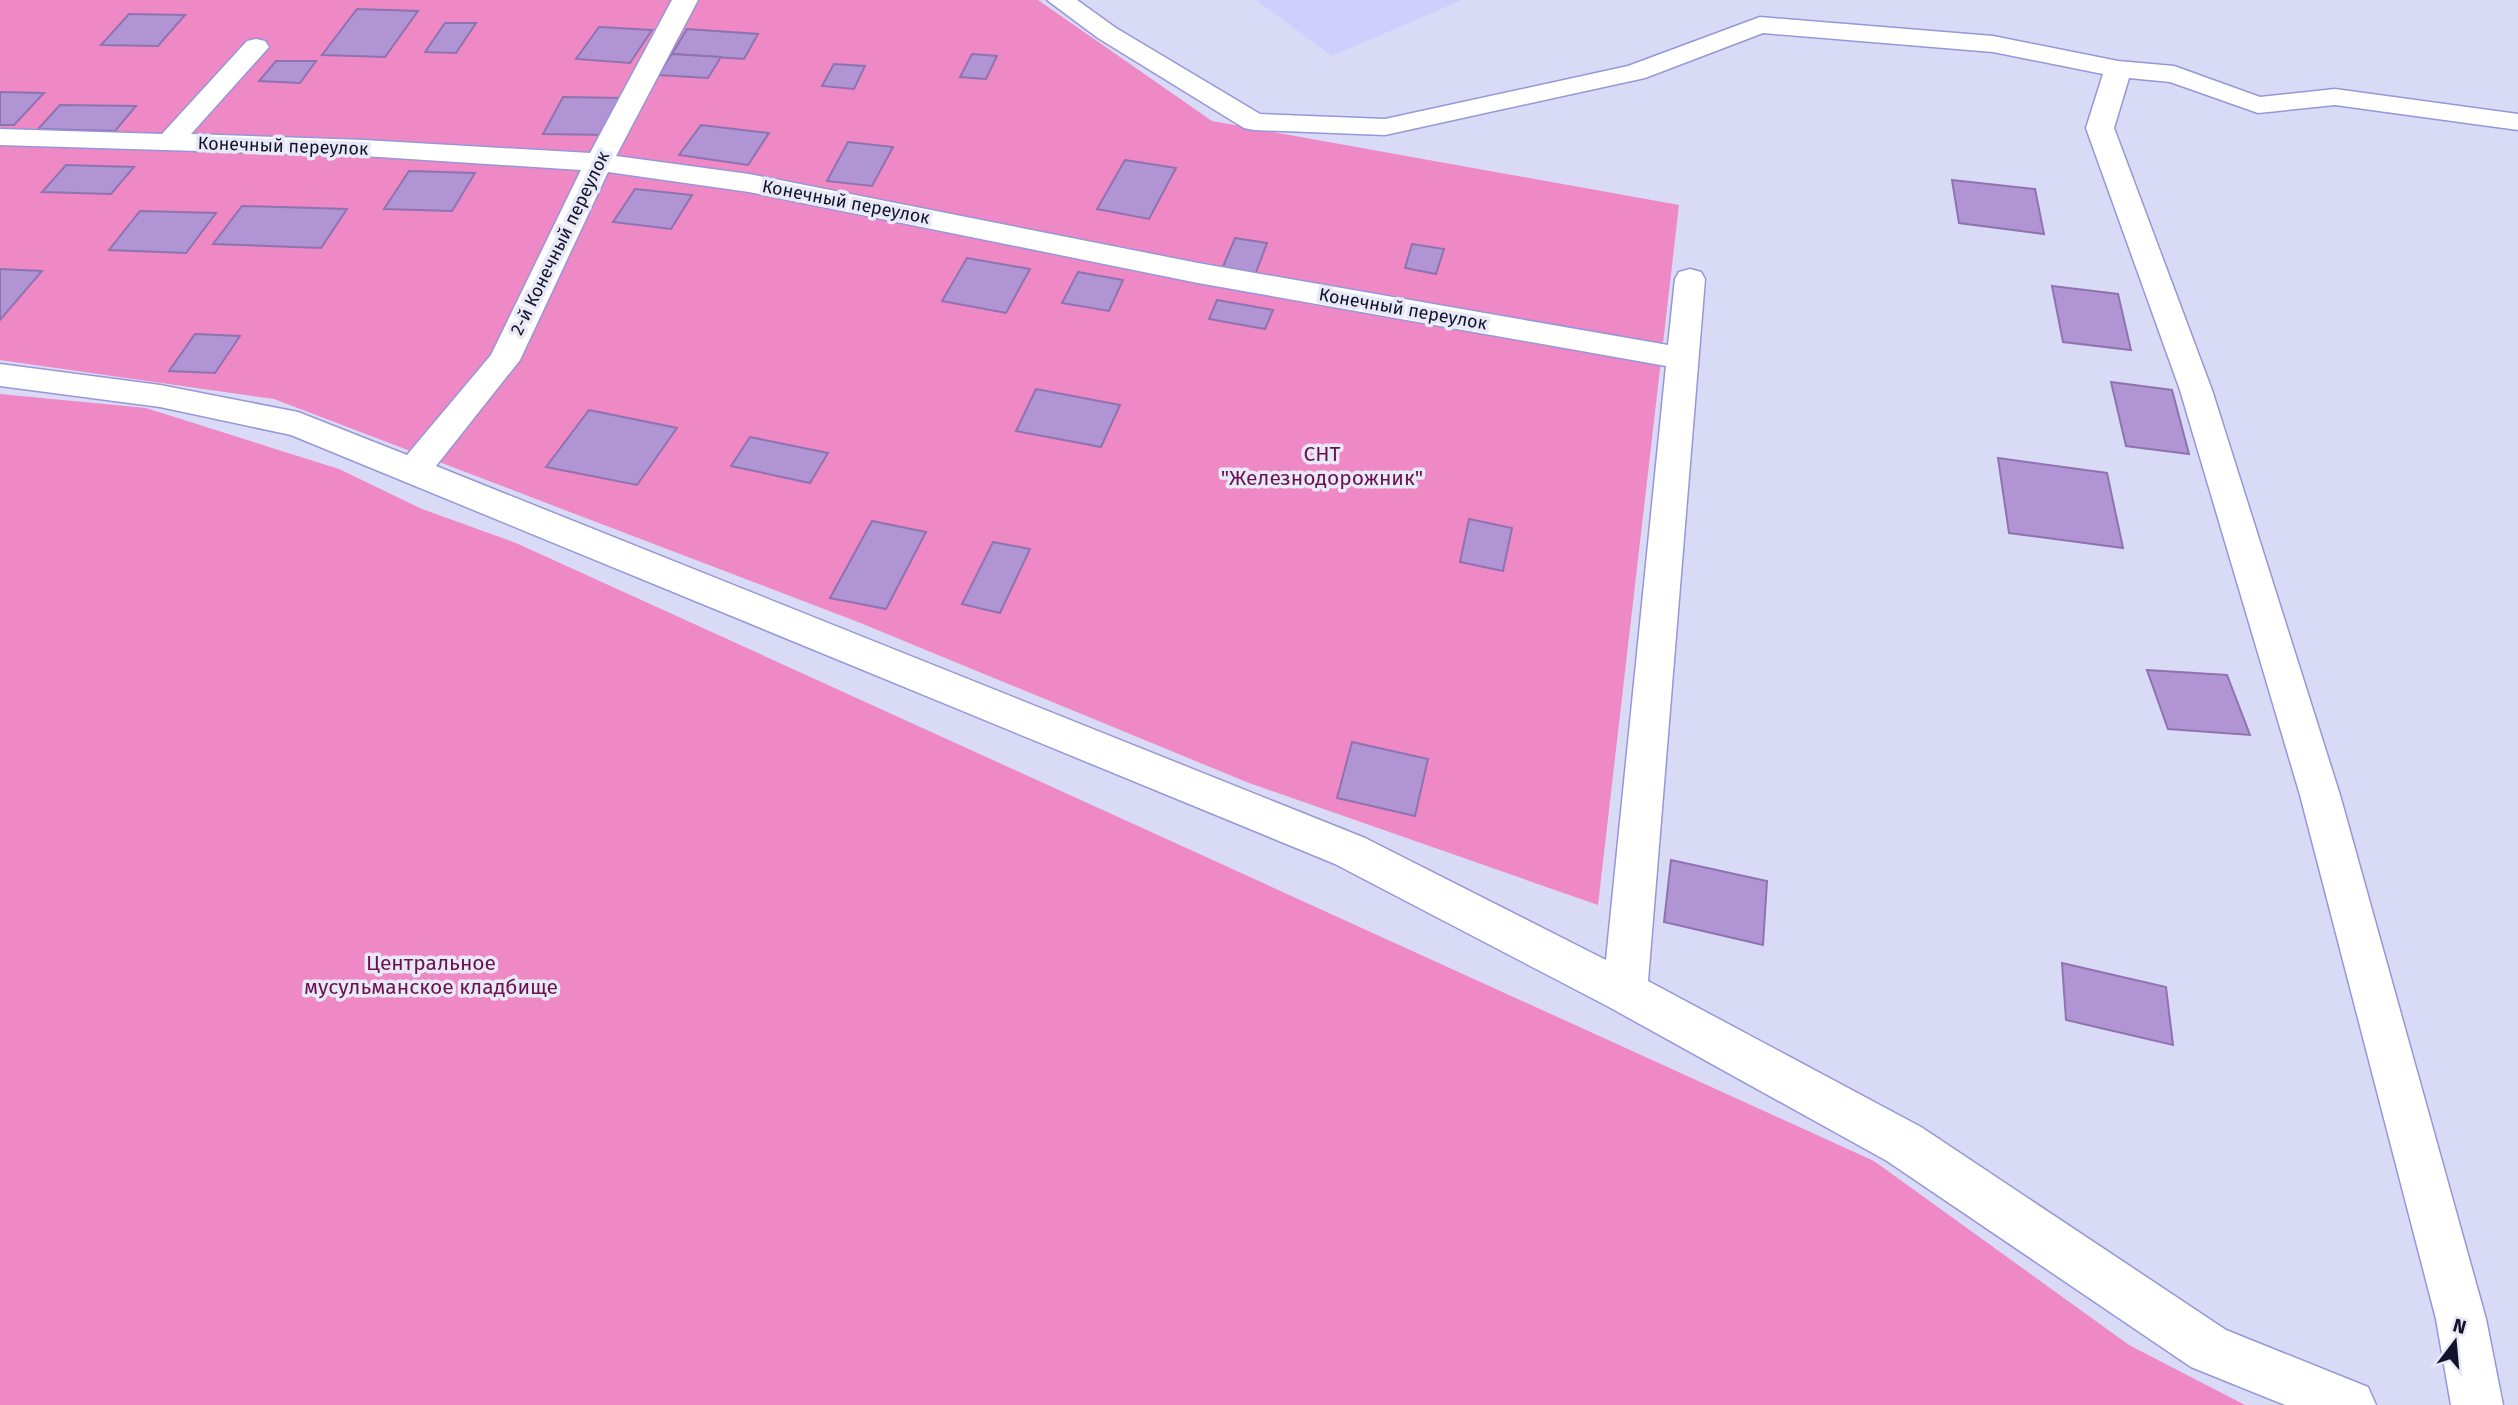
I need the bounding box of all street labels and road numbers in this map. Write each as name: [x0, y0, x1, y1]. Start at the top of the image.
street label: Конечный переулок: [197, 132, 369, 160]
street label: 2-й Конечный переулок: [506, 147, 614, 339]
street label: Конечный переулок: [760, 175, 932, 229]
street label: Конечный переулок: [1317, 283, 1489, 335]

